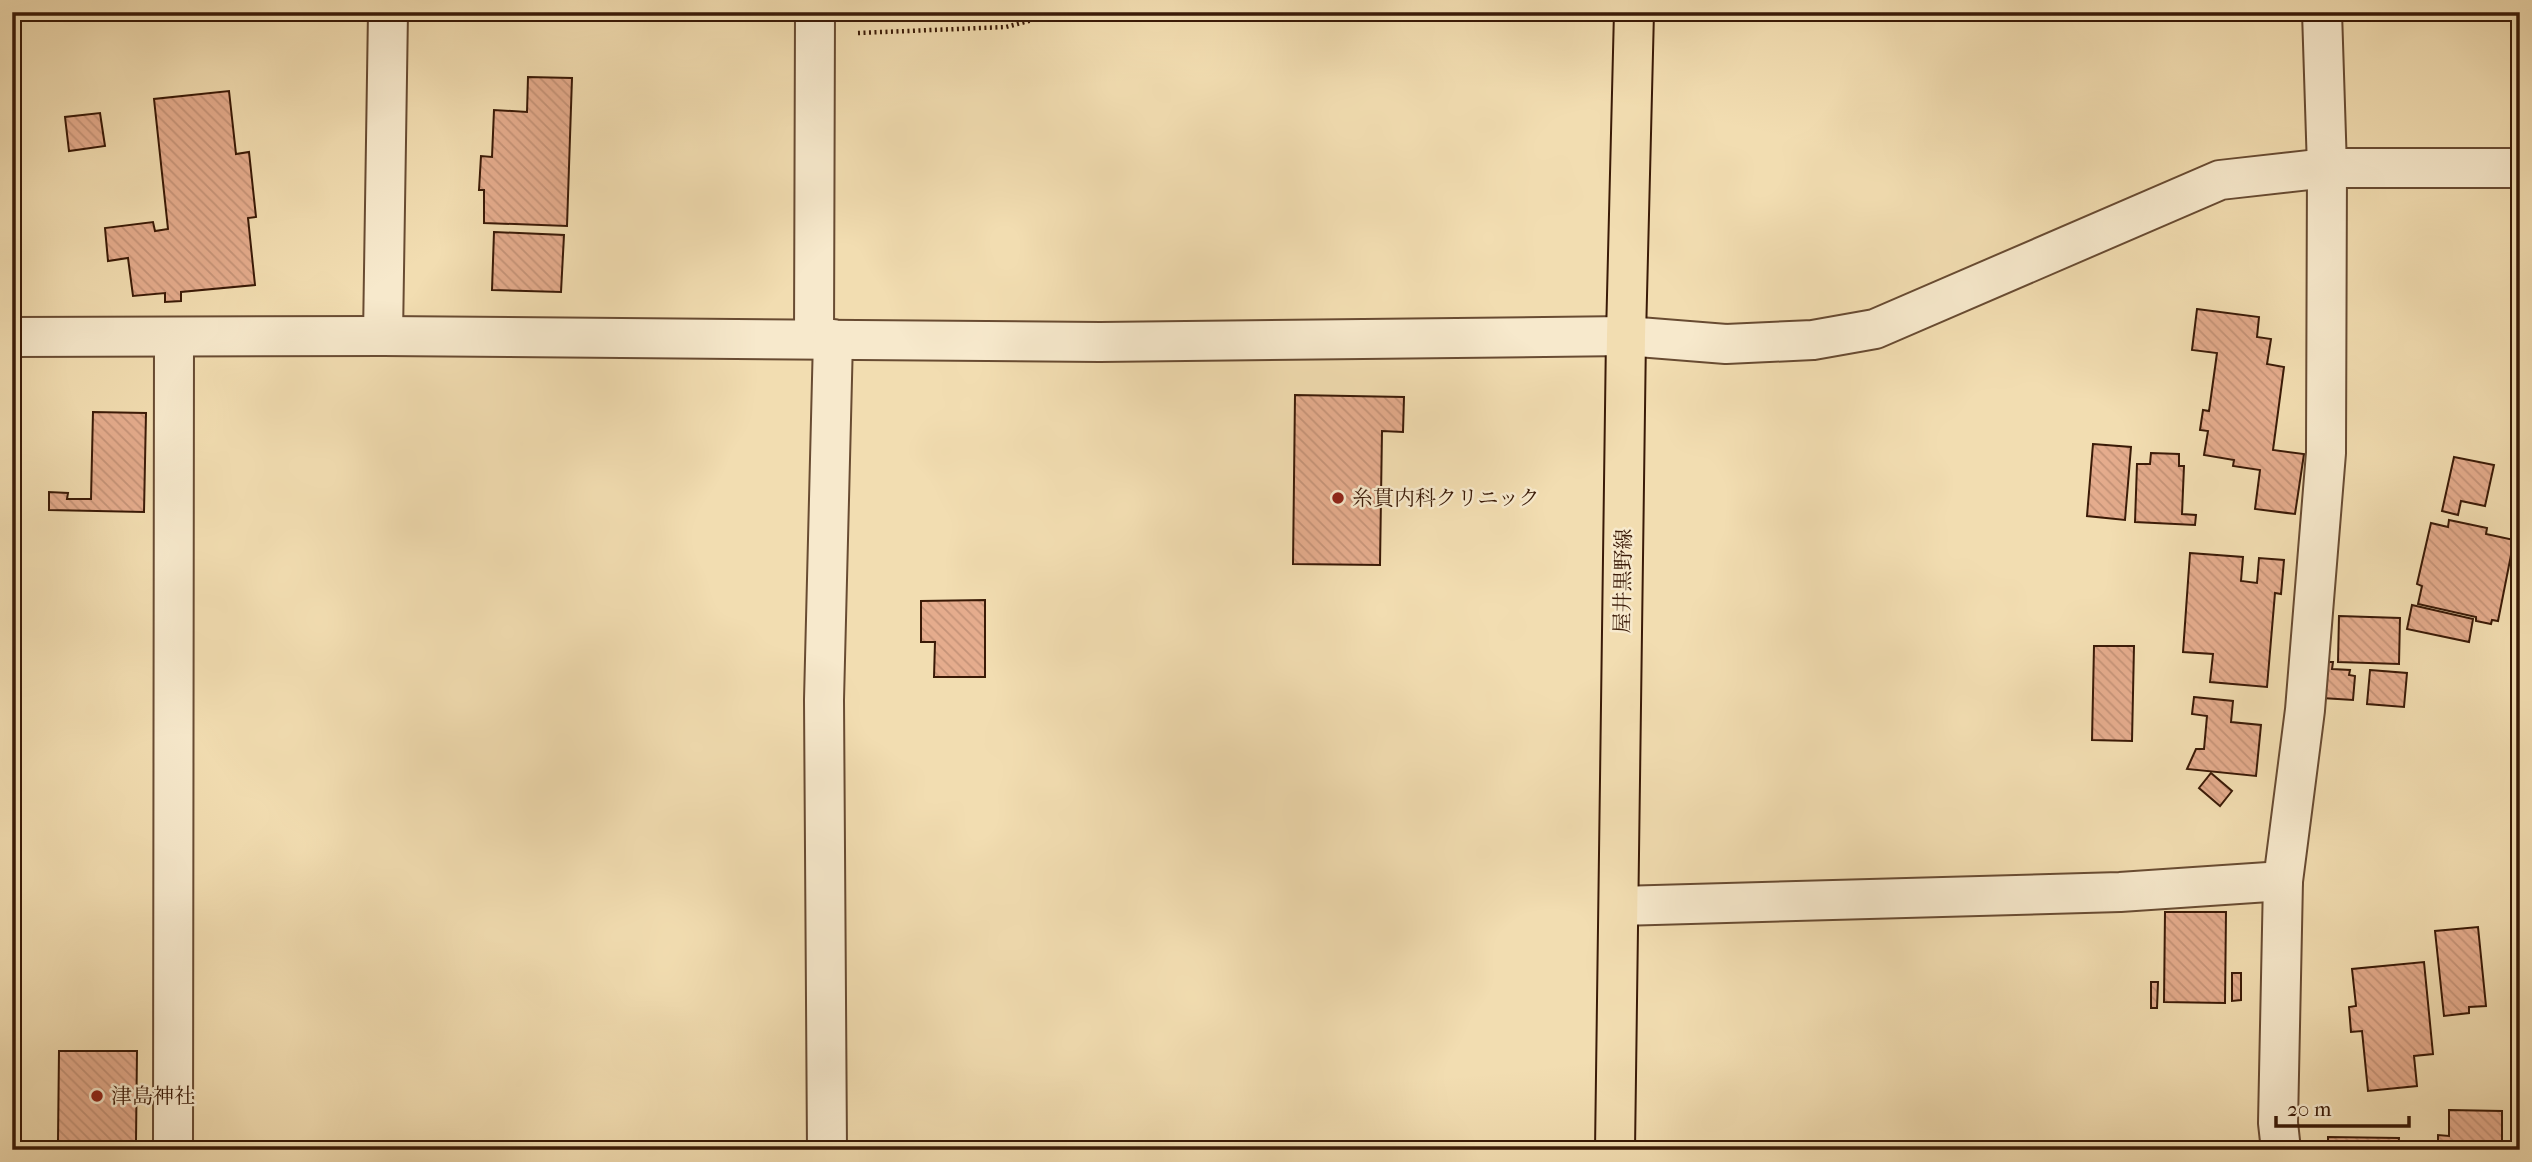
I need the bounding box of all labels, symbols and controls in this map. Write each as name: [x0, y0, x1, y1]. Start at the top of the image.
place label: 糸貫内科クリニック: [1352, 486, 1540, 510]
marker: 糸貫内科クリニック: [1330, 490, 1346, 506]
street label: 屋井黒野線: [1610, 528, 1636, 634]
place label: 津島神社: [111, 1084, 195, 1108]
scale bar: [2276, 1085, 2410, 1129]
marker: 津島神社: [89, 1088, 105, 1104]
text: 20 m: [2287, 1097, 2332, 1121]

